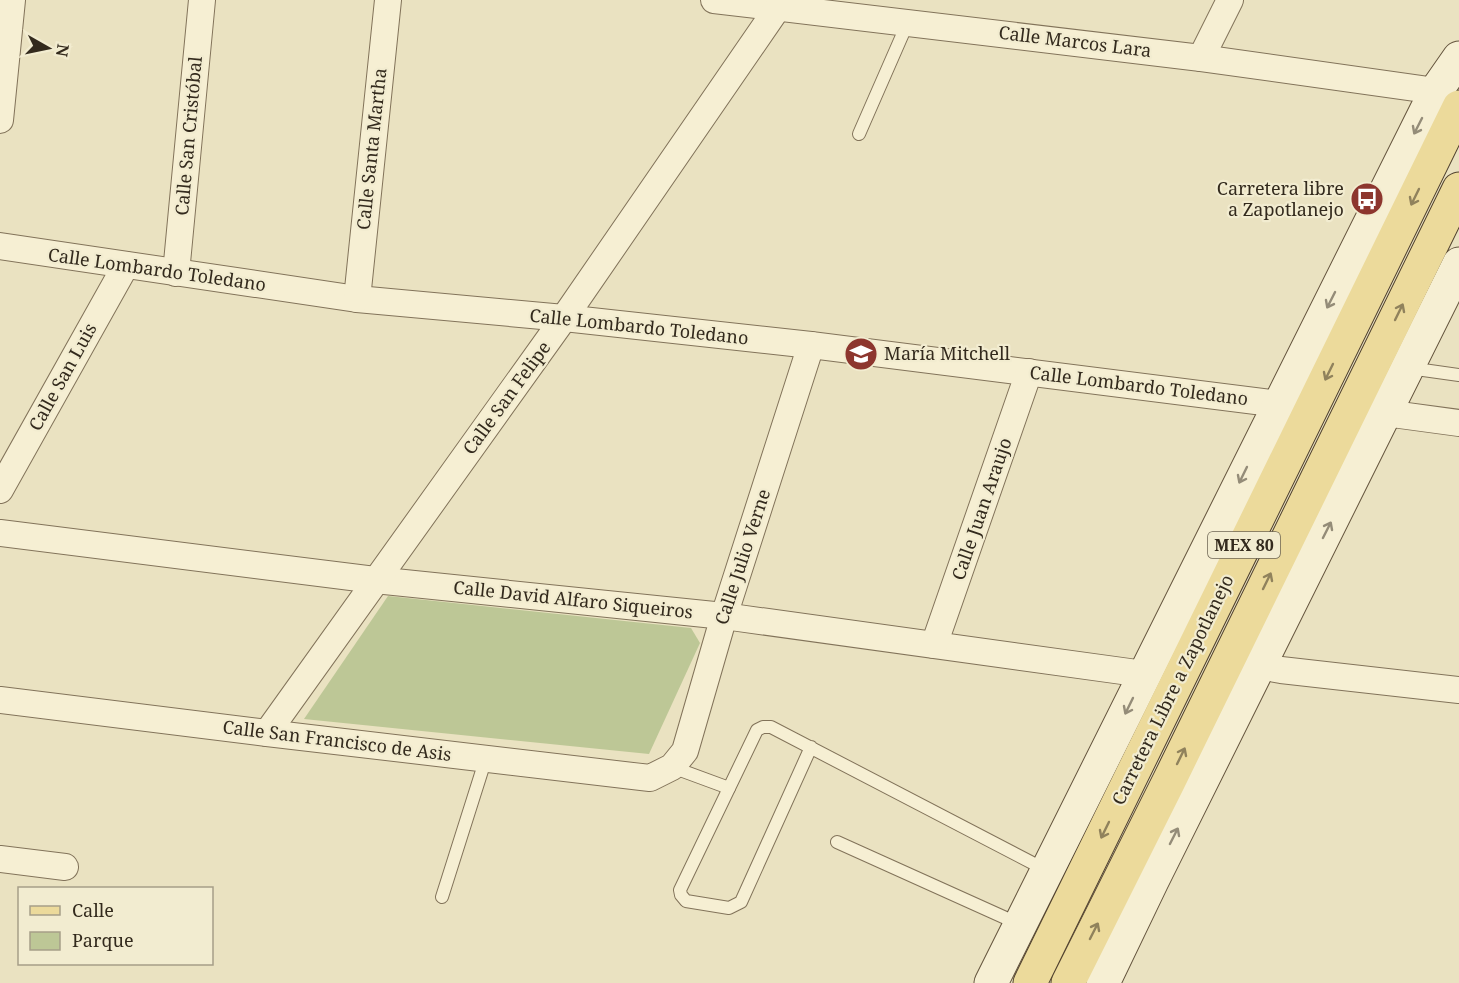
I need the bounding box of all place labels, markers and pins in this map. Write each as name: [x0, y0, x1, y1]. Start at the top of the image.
place label: Carretera libre a Zapotlanejo: [1217, 176, 1344, 221]
bus stop icon: Carretera libre a Zapotlanejo: [1349, 181, 1385, 217]
school or university icon: María Mitchell: [843, 336, 879, 372]
place label: María Mitchell: [884, 341, 1011, 365]

